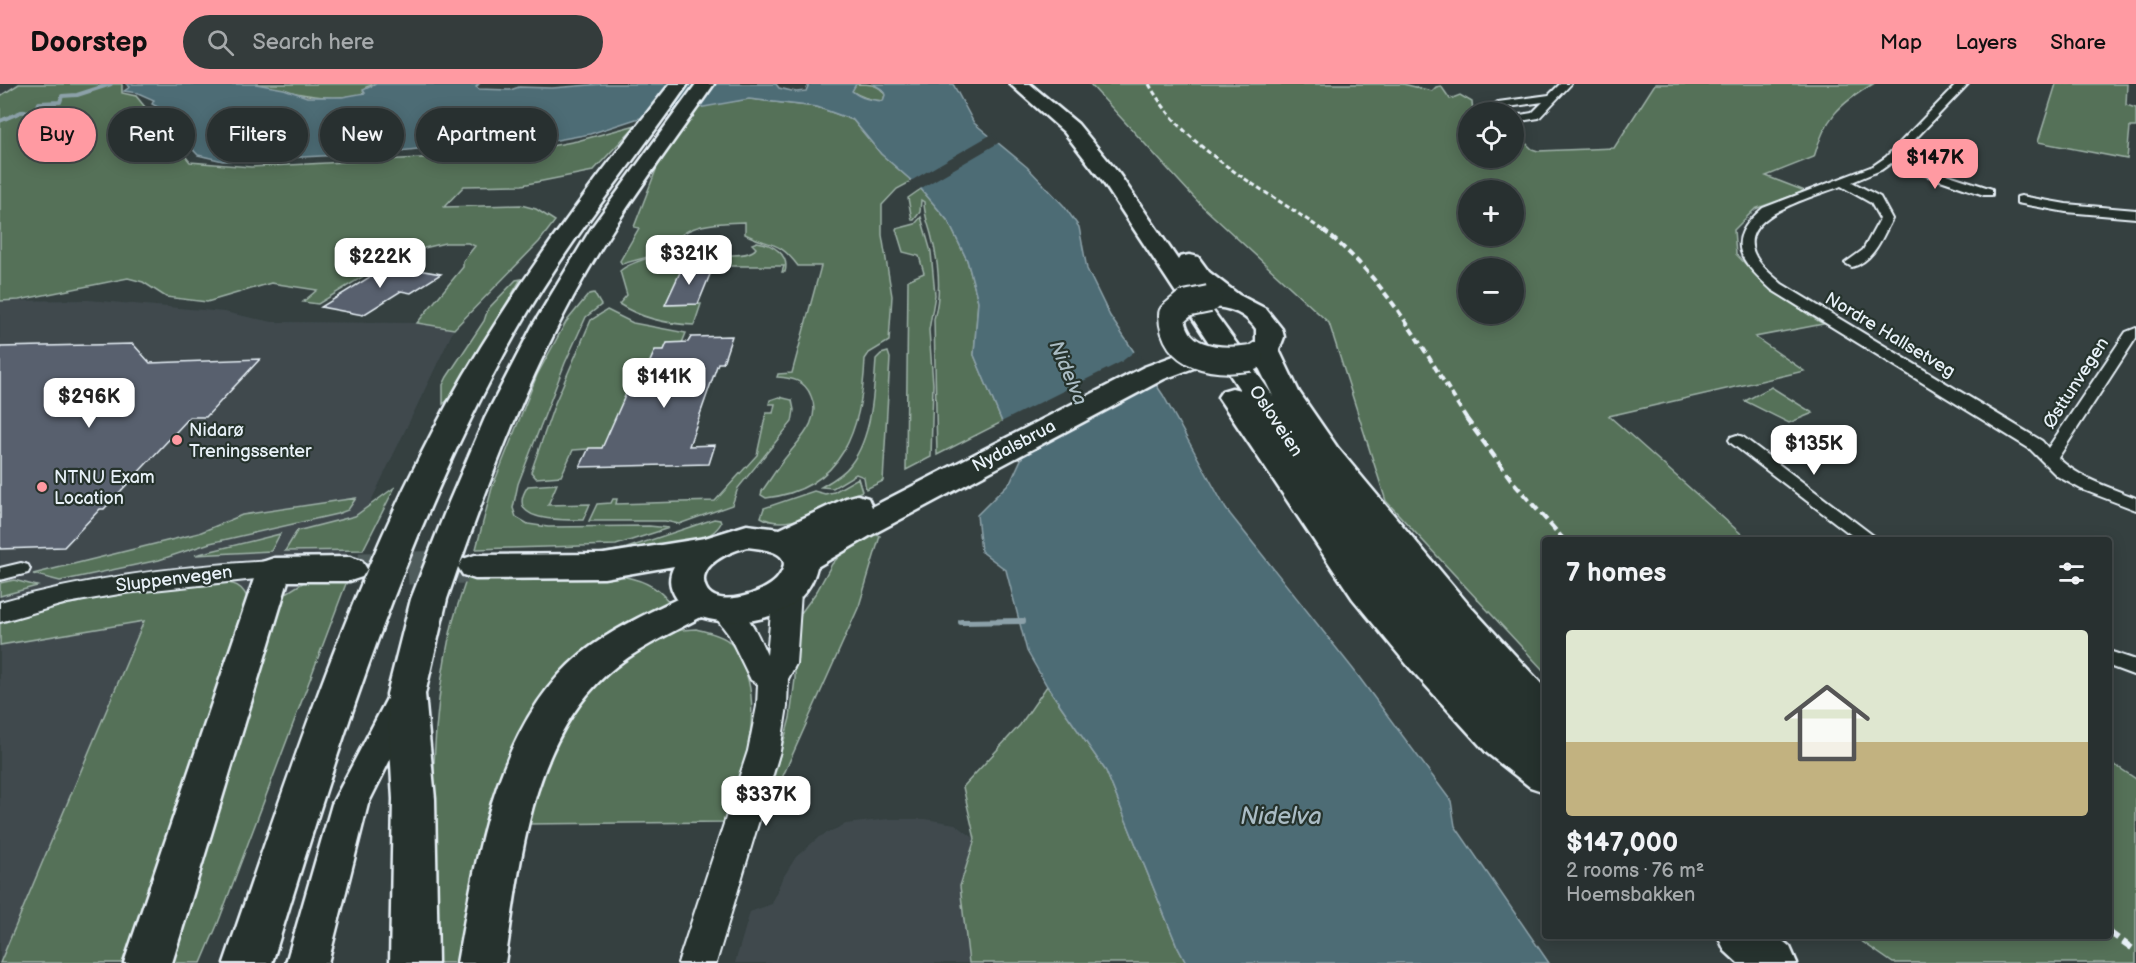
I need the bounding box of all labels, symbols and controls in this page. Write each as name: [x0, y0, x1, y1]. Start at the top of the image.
search box: [183, 15, 603, 69]
text: Doorstep: [30, 26, 147, 59]
icon: search: [204, 26, 237, 59]
text: Search here: [252, 29, 374, 56]
text: Map: [1880, 30, 1922, 55]
text: Layers: [1955, 30, 2017, 55]
text: Share: [2050, 30, 2106, 55]
map controls: [1458, 102, 1524, 324]
button: locate: [1458, 102, 1524, 168]
chip: Buy: [18, 108, 96, 162]
chip: Rent: [108, 108, 195, 162]
chip: Filters: [207, 108, 308, 162]
chip: New: [320, 108, 404, 162]
chip: Apartment: [416, 108, 557, 162]
pin: $147K: [1893, 139, 1977, 190]
text: $147K: [1906, 146, 1964, 170]
button: +: [1458, 180, 1524, 246]
pin: $321K: [647, 235, 731, 286]
pin: $222K: [338, 238, 422, 289]
text: $321K: [660, 242, 718, 266]
text: $222K: [349, 245, 411, 269]
button: −: [1458, 258, 1524, 324]
street label: Nordre Hallsetveg: [1821, 288, 1959, 382]
street label: Østtunvegen: [2039, 333, 2113, 433]
water label: Nidelva: [1044, 337, 1092, 409]
pin: $141K: [622, 358, 706, 409]
text: $141K: [637, 365, 692, 389]
pin: $296K: [47, 378, 131, 429]
street label: Osloveien: [1245, 382, 1307, 460]
text: $296K: [58, 385, 120, 409]
street label: Nydalsbrua: [969, 415, 1059, 477]
place label: Nidarø Treningssenter: [189, 420, 312, 462]
pin: $135K: [1772, 425, 1856, 476]
text: $135K: [1785, 432, 1843, 456]
marker: Nidarø Treningssenter: [170, 433, 184, 447]
place label: NTNU Exam Location: [54, 467, 155, 509]
marker: NTNU Exam Location: [35, 480, 49, 494]
icon: filters: [2055, 557, 2088, 590]
text: 7 homes: [1566, 558, 1666, 589]
street label: Sluppenvegen: [115, 561, 233, 597]
icon: home: [1773, 669, 1881, 777]
pin: $337K: [724, 776, 808, 827]
text: $337K: [735, 783, 797, 807]
water label: Nidelva: [1240, 802, 1322, 831]
text: $147,000: [1566, 828, 1678, 859]
text: 2 rooms · 76 m²: [1566, 859, 1704, 883]
text: Hoemsbakken: [1566, 883, 1695, 907]

